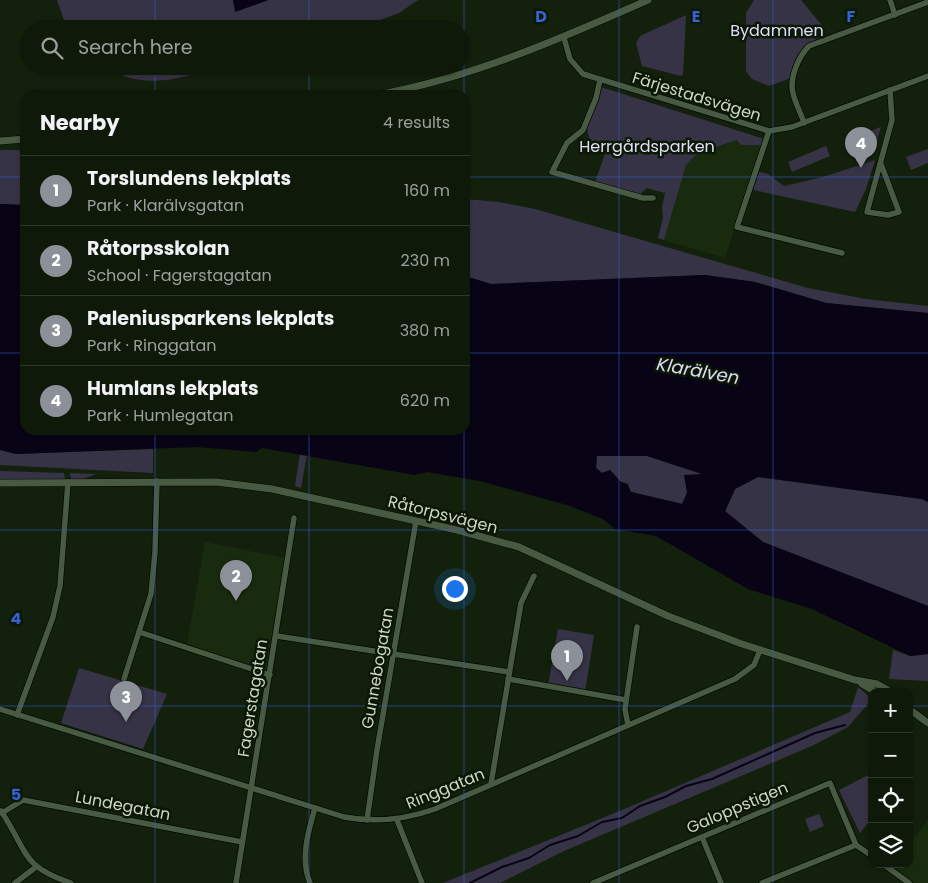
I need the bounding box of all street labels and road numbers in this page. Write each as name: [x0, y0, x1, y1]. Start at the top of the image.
street label: Färjestadsvägen: [630, 66, 764, 127]
street label: Råtorpsvägen: [386, 490, 500, 539]
street label: Gunnebogatan: [356, 606, 399, 730]
street label: Fagerstagatan: [232, 637, 273, 759]
street label: Ringgatan: [402, 762, 488, 815]
street label: Galoppstigen: [683, 776, 791, 839]
street label: Lundegatan: [73, 785, 173, 826]

